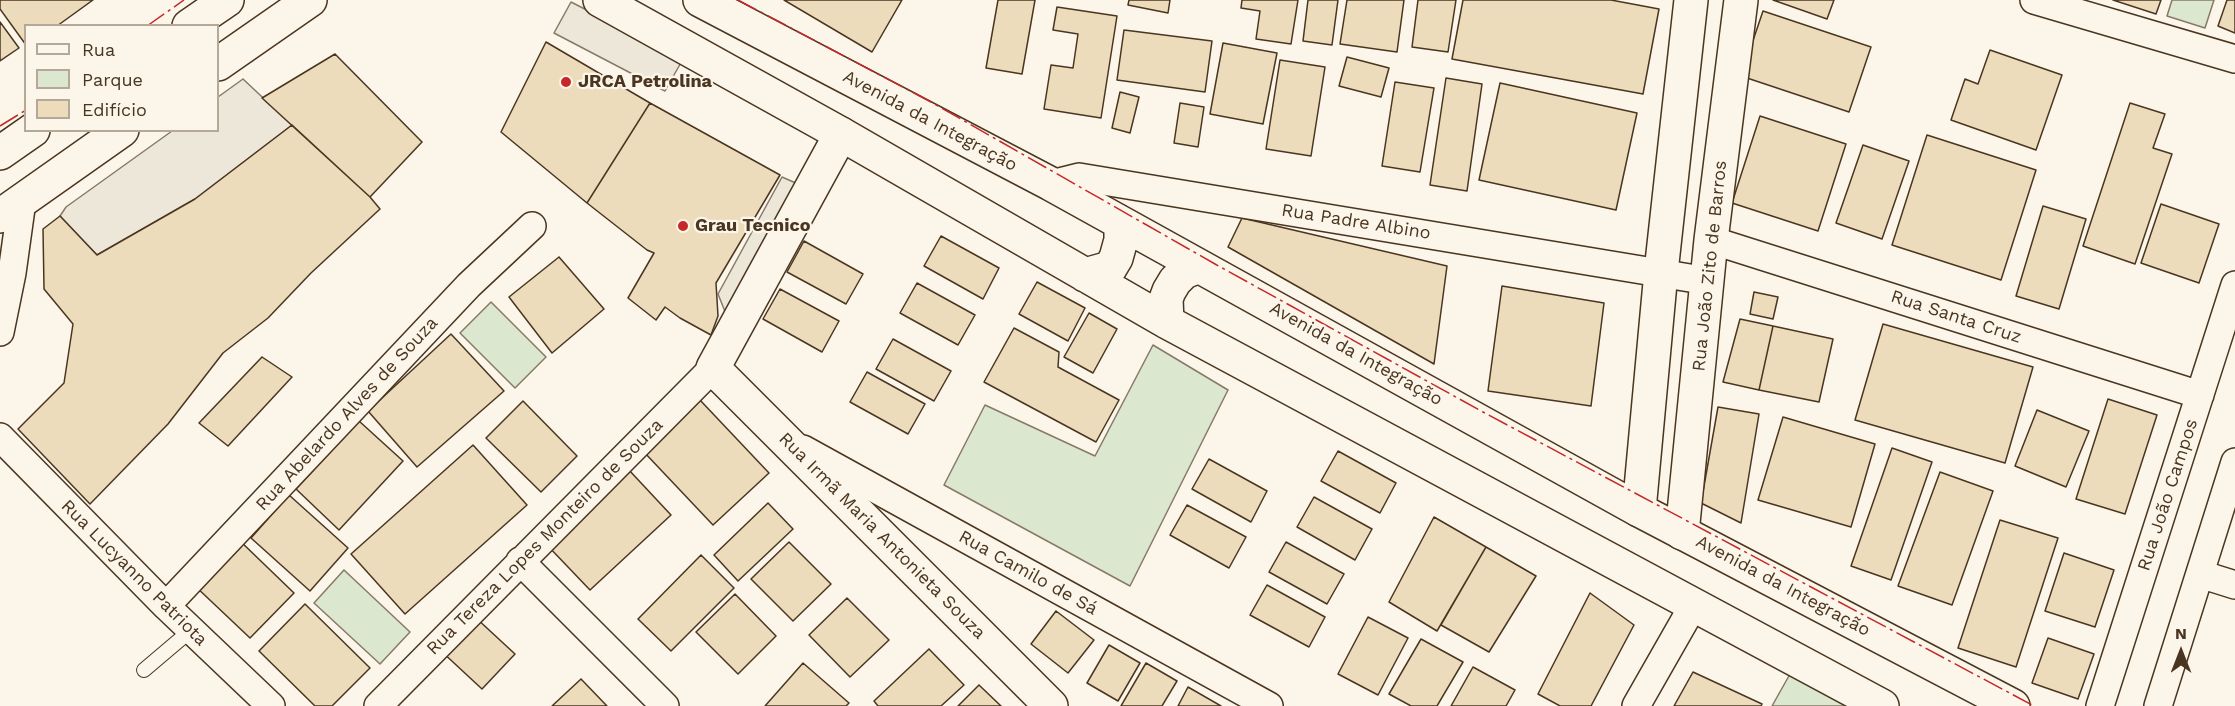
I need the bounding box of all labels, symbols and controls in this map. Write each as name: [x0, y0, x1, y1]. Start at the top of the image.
legend: [24, 24, 219, 132]
text: Rua: [82, 39, 115, 60]
street label: Avenida da Integração: [839, 66, 1021, 176]
text: Parque: [82, 69, 143, 90]
place label: JRCA Petrolina: [578, 71, 712, 93]
marker: JRCA Petrolina: [559, 75, 573, 89]
text: Edifício: [82, 99, 147, 120]
street label: Rua João Zito de Barros: [1688, 159, 1732, 373]
street label: Rua Padre Albino: [1280, 200, 1432, 244]
place label: Grau Tecnico: [695, 215, 810, 237]
marker: Grau Tecnico: [676, 219, 690, 233]
street label: Rua Santa Cruz: [1888, 286, 2024, 348]
street label: Avenida da Integração: [1266, 297, 1446, 411]
street label: Rua Abelardo Alves de Souza: [251, 313, 443, 515]
street label: Rua Tereza Lopes Monteiro de Souza: [422, 414, 668, 660]
street label: Rua João Campos: [2133, 416, 2203, 574]
street label: Rua Irmã Maria Antonieta Souza: [774, 428, 990, 644]
street label: Rua Lucyanno Patriota: [56, 495, 212, 651]
street label: Rua Camilo de Sá: [955, 526, 1101, 620]
street label: Avenida da Integração: [1692, 531, 1874, 641]
north arrow: [2151, 622, 2211, 682]
text: N: [2175, 624, 2187, 643]

